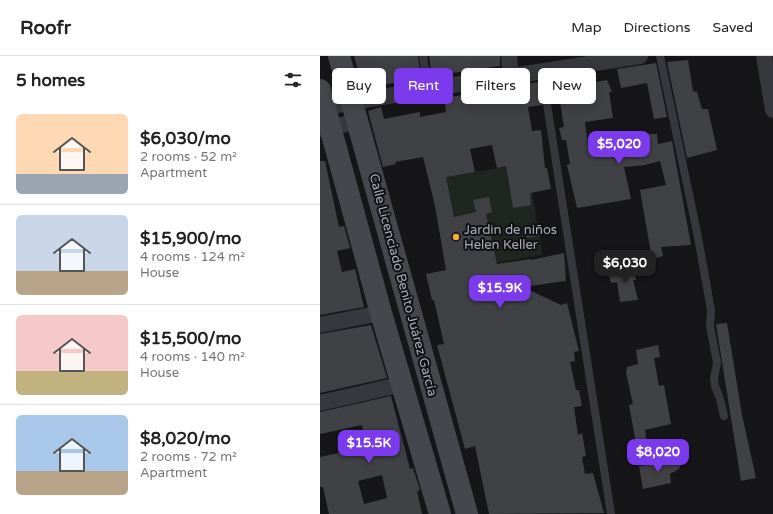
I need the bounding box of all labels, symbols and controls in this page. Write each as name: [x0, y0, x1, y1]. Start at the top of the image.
text: Roofr: [20, 17, 71, 39]
text: Map: [571, 19, 602, 36]
text: Directions: [624, 19, 691, 36]
text: Saved: [713, 19, 753, 36]
chip: Buy: [332, 68, 386, 104]
chip: Rent: [394, 68, 453, 104]
chip: Filters: [461, 68, 530, 104]
chip: New: [538, 68, 596, 104]
icon: filters: [282, 69, 304, 91]
text: 5 homes: [16, 70, 85, 91]
text: $6,030/mo: [140, 128, 231, 149]
icon: home: [48, 130, 96, 178]
pin: $5,020: [586, 131, 652, 165]
text: $5,020: [597, 136, 641, 152]
text: 2 rooms · 52 m²: [140, 149, 237, 165]
text: Apartment: [140, 165, 207, 181]
street label: Calle Licenciado Benito Juárez García: [366, 172, 440, 398]
place label: Jardin de niños Helen Keller: [464, 222, 557, 253]
text: $15,900/mo: [140, 228, 241, 249]
icon: home: [48, 231, 96, 279]
marker: Jardin de niños Helen Keller: [451, 232, 461, 242]
text: 4 rooms · 124 m²: [140, 249, 245, 265]
pin: $6,030: [592, 250, 658, 284]
text: $6,030: [603, 255, 647, 271]
text: House: [140, 265, 179, 281]
pin: $15.9K: [467, 275, 533, 309]
text: $15.9K: [478, 280, 522, 296]
text: $15,500/mo: [140, 328, 241, 349]
icon: home: [48, 331, 96, 379]
text: 4 rooms · 140 m²: [140, 349, 245, 365]
text: House: [140, 365, 179, 381]
text: $8,020/mo: [140, 428, 231, 449]
pin: $15.5K: [336, 430, 402, 464]
icon: home: [48, 431, 96, 479]
text: $15.5K: [347, 435, 391, 451]
pin: $8,020: [625, 439, 691, 473]
text: $8,020: [636, 444, 680, 460]
text: 2 rooms · 72 m²: [140, 449, 237, 465]
text: Apartment: [140, 465, 207, 481]

